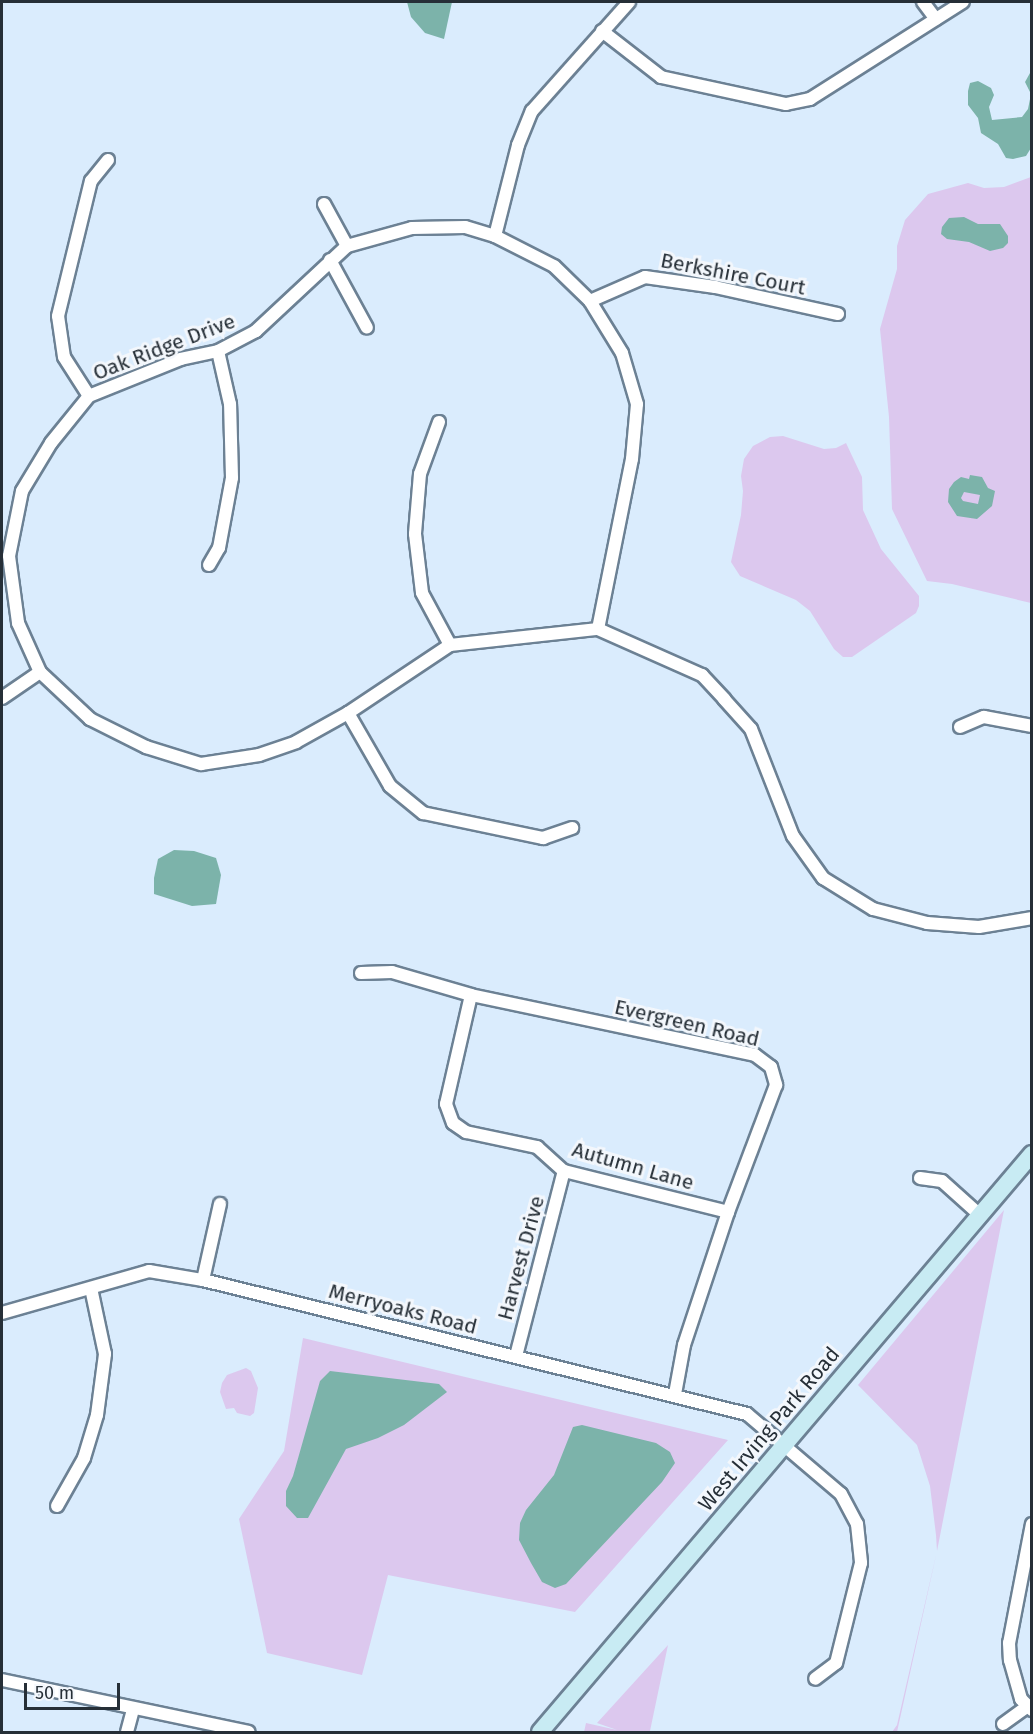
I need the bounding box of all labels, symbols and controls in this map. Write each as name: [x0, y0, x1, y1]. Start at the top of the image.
street label: Berkshire Court: [658, 248, 808, 300]
street label: Oak Ridge Drive: [89, 308, 239, 386]
street label: Evergreen Road: [612, 994, 762, 1052]
street label: Autumn Lane: [569, 1137, 697, 1195]
street label: Harvest Drive: [492, 1193, 550, 1323]
street label: Merryoaks Road: [326, 1278, 480, 1340]
street label: West Irving Park Road: [693, 1342, 845, 1516]
scale bar: [27, 1671, 123, 1709]
text: 50 m: [35, 1682, 74, 1704]

